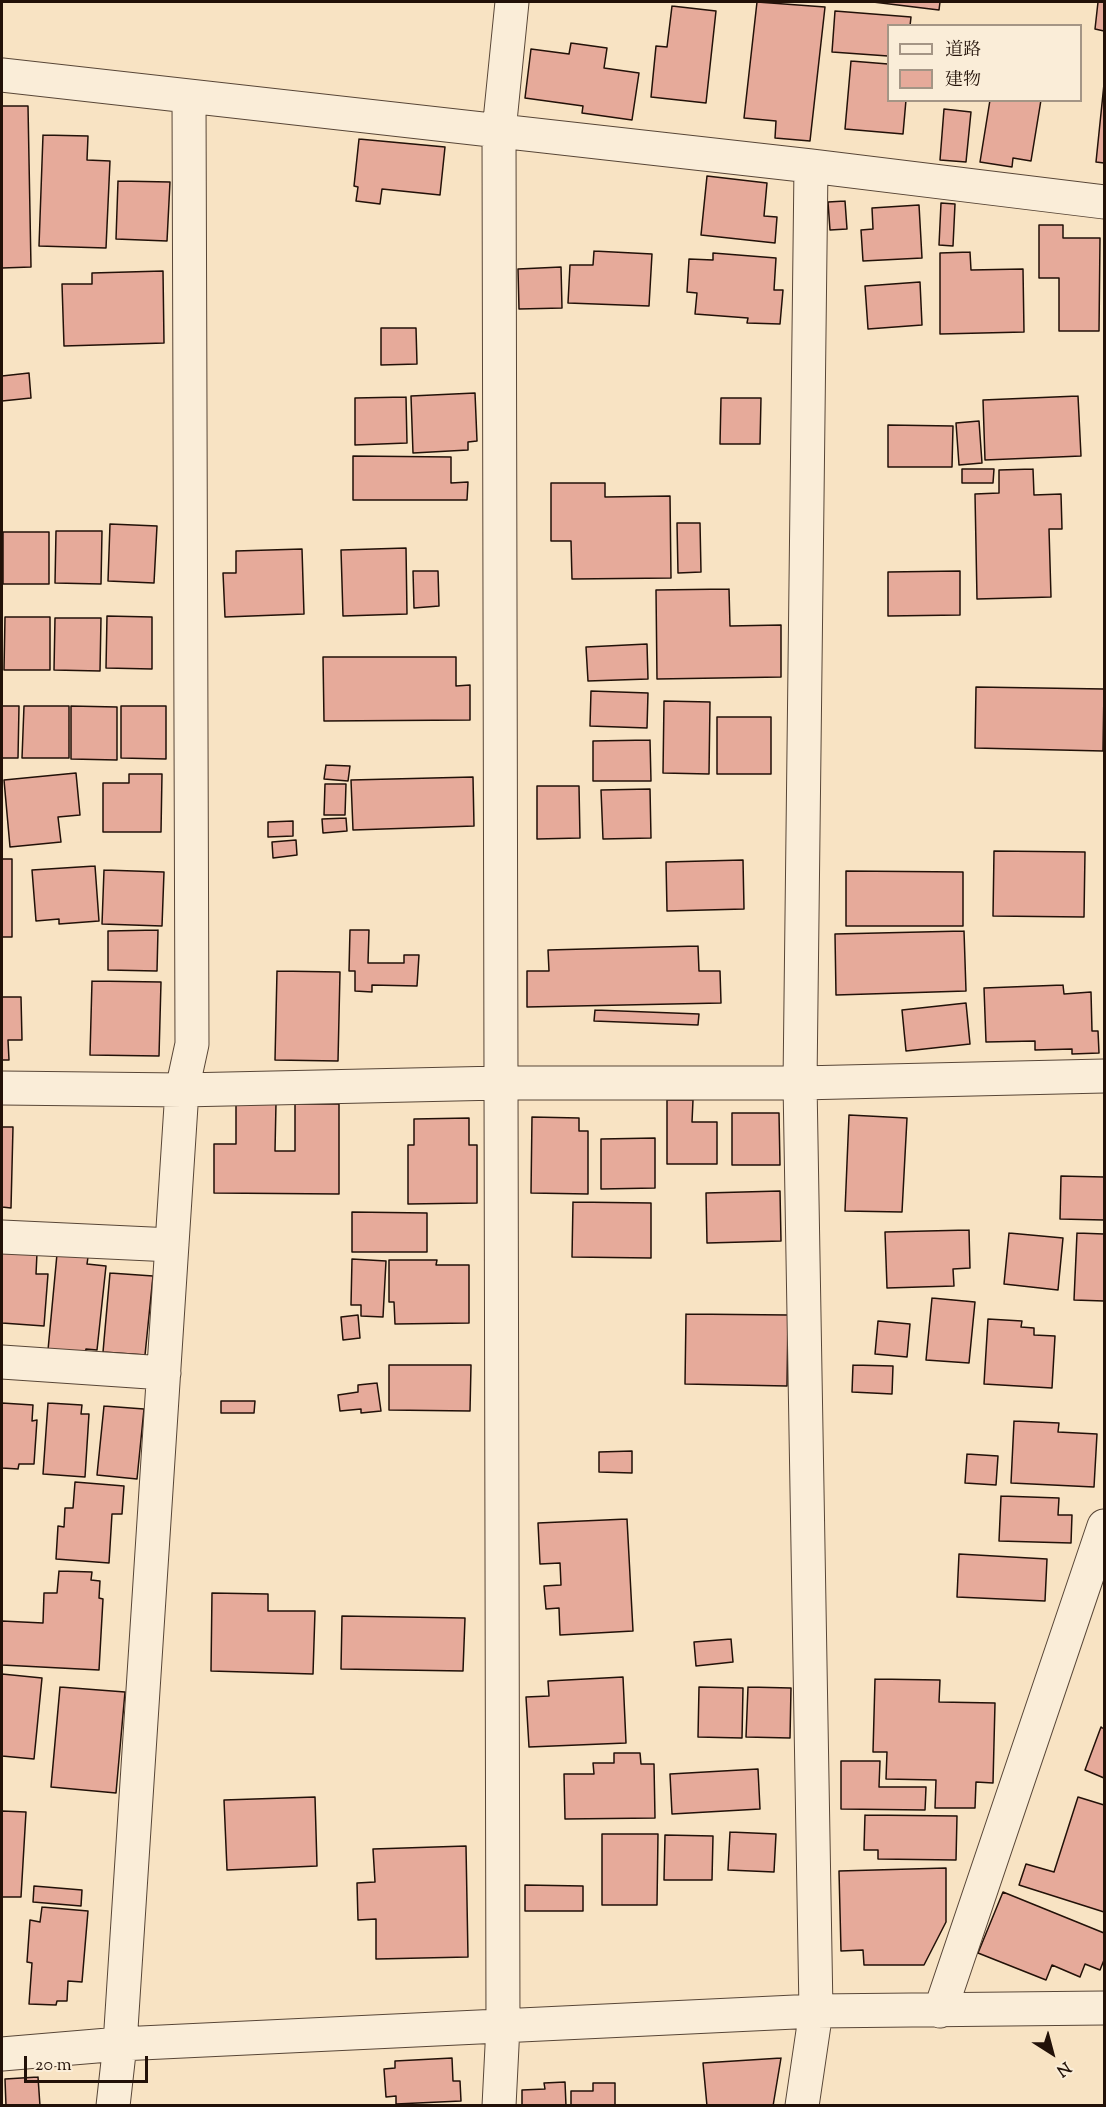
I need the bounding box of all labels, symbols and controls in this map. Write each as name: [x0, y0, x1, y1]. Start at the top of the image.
legend: [887, 24, 1082, 102]
text: 道路: [945, 38, 981, 64]
text: 建物: [945, 68, 981, 94]
north arrow: [1022, 2023, 1082, 2083]
scale bar: [27, 2044, 152, 2082]
text: 20 m: [35, 2053, 72, 2079]
text: N: [1051, 2055, 1075, 2081]

